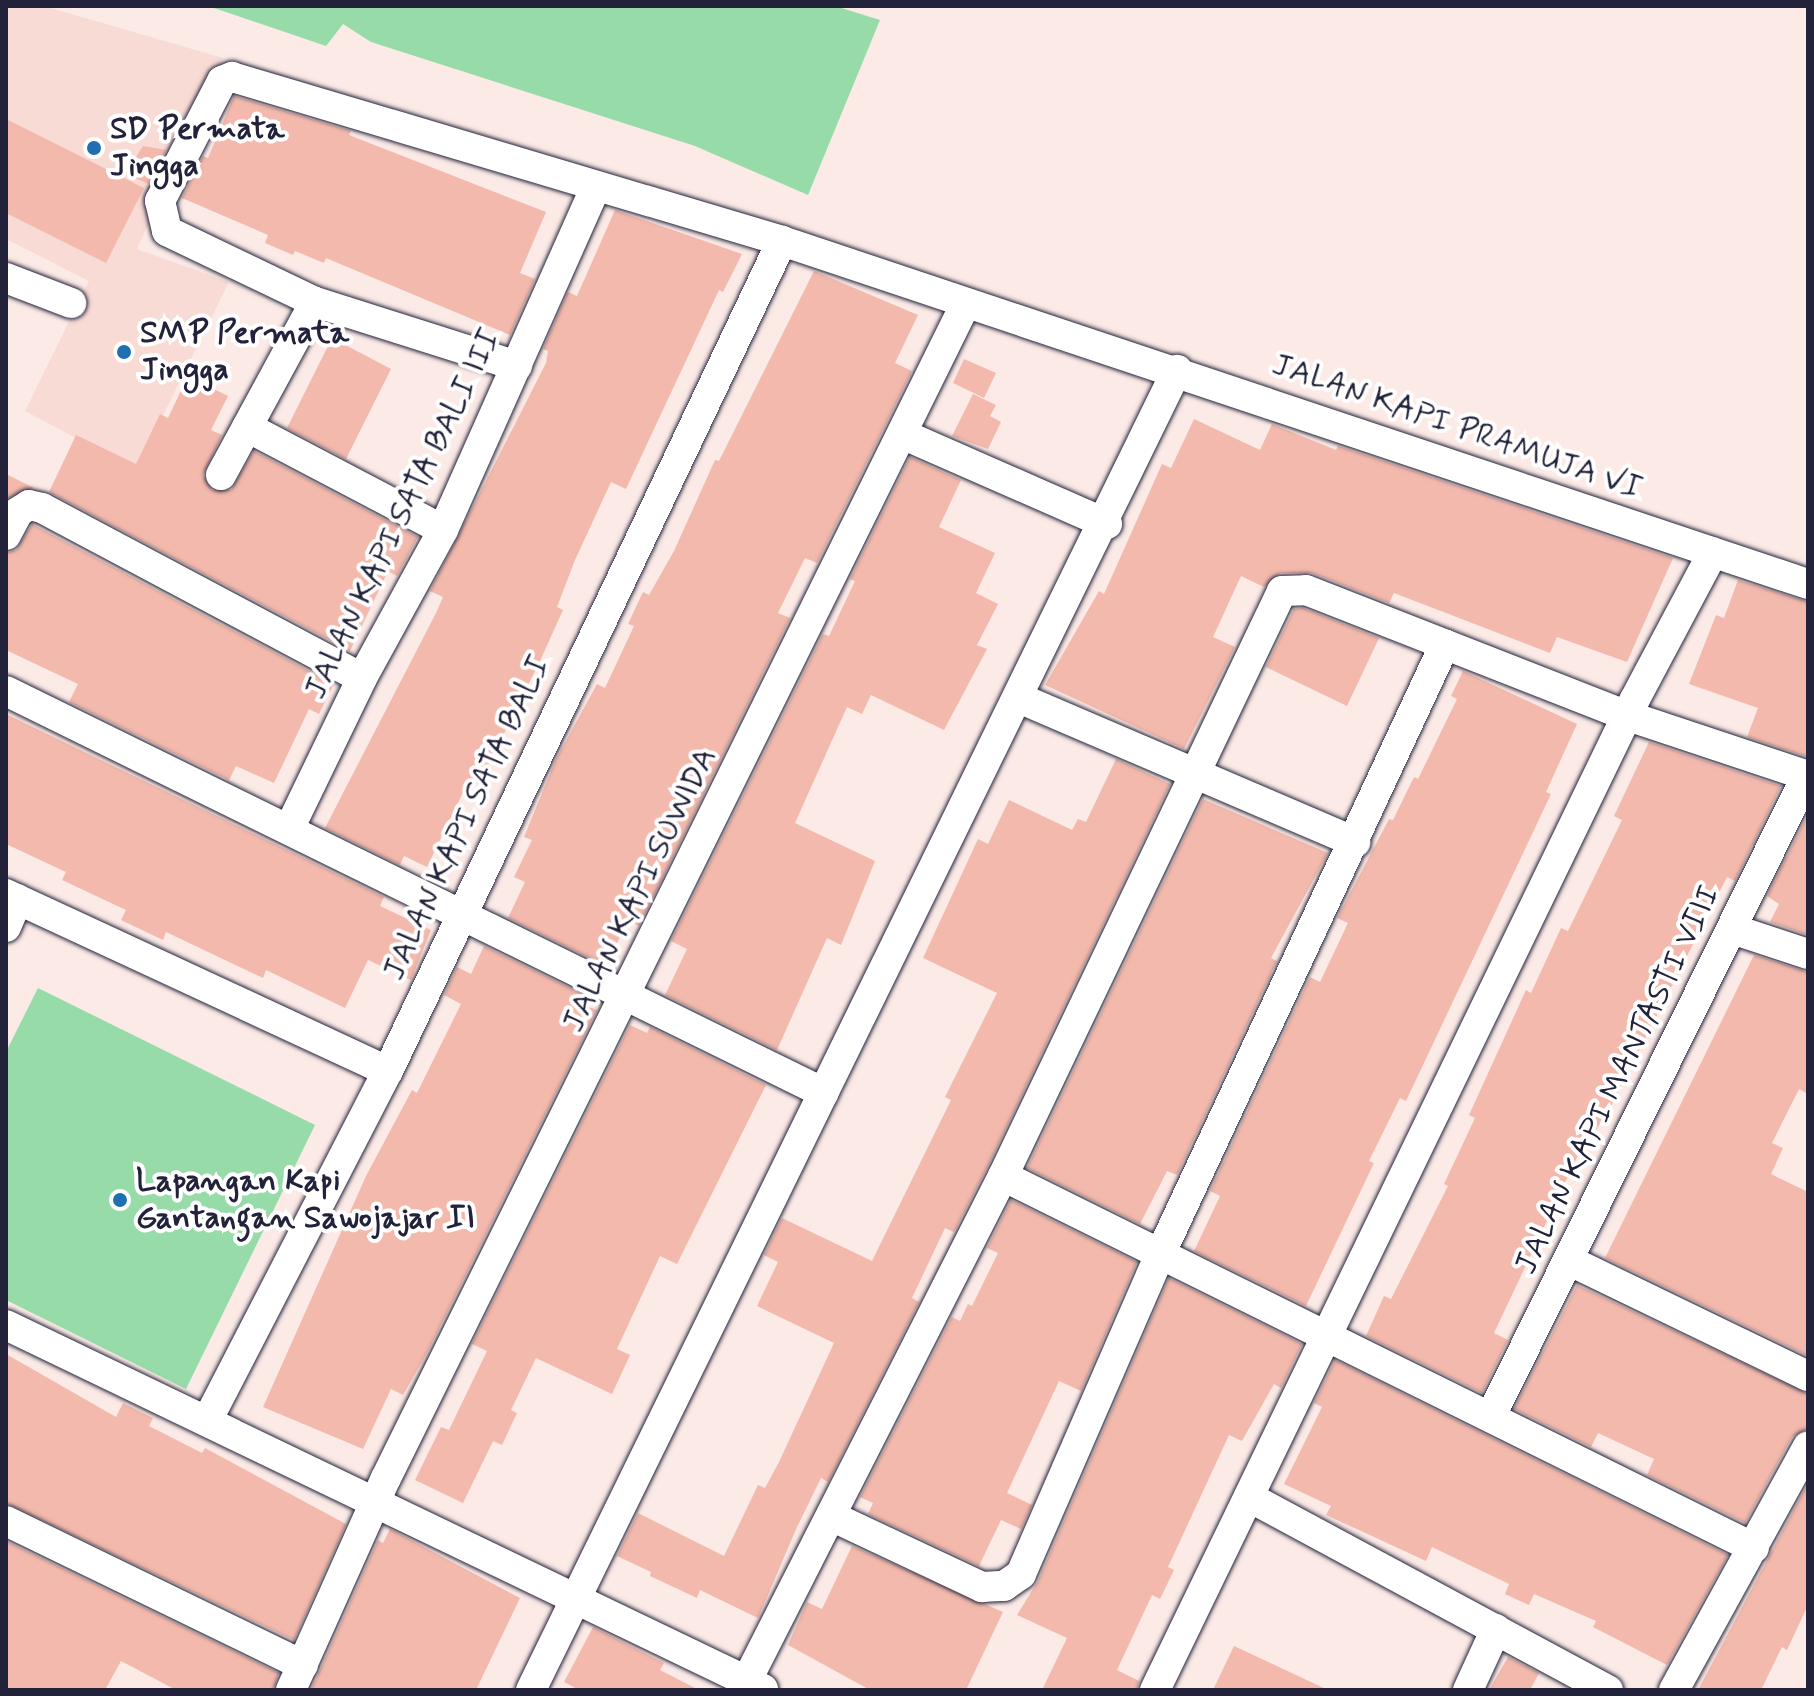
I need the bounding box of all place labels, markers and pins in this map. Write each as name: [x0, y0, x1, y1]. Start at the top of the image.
place label: SD Permata Jingga: [110, 111, 289, 186]
marker: SD Permata Jingga: [85, 139, 103, 157]
place label: SMP Permata Jingga: [140, 315, 349, 390]
marker: SMP Permata Jingga: [115, 343, 133, 361]
place label: Lapangan Kapi Gantangan Sawojajar II: [136, 1163, 482, 1238]
marker: Lapangan Kapi Gantangan Sawojajar II: [111, 1191, 129, 1209]

